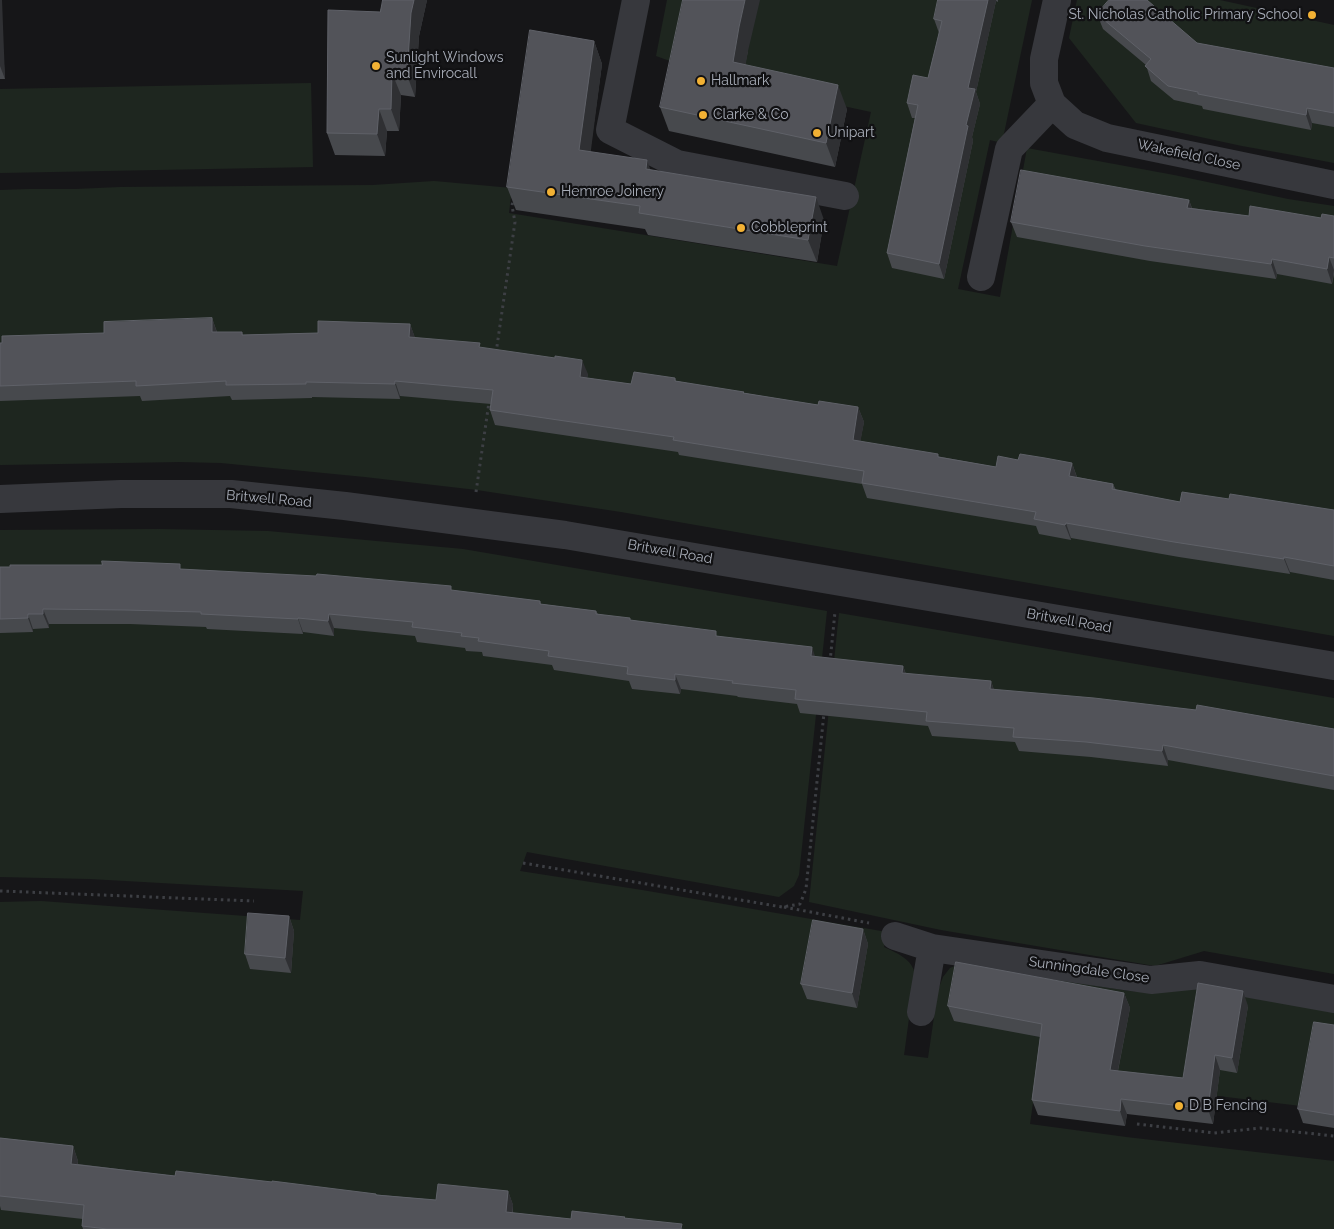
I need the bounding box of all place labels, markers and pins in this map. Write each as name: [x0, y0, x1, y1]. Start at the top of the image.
place label: St. Nicholas Catholic Primary School: [1068, 7, 1302, 23]
marker: St. Nicholas Catholic Primary School: [1306, 9, 1318, 21]
place label: Sunlight Windows and Envirocall: [386, 50, 503, 82]
marker: Sunlight Windows and Envirocall: [370, 60, 382, 72]
place label: Hallmark: [711, 73, 769, 89]
marker: Hallmark: [695, 75, 707, 87]
place label: Clarke & Co: [713, 107, 789, 123]
marker: Clarke & Co: [697, 109, 709, 121]
place label: Unipart: [827, 125, 875, 141]
marker: Unipart: [811, 127, 823, 139]
place label: Hemroe Joinery: [561, 184, 664, 200]
marker: Hemroe Joinery: [545, 186, 557, 198]
place label: Cobbleprint: [751, 220, 828, 236]
marker: Cobbleprint: [735, 222, 747, 234]
place label: D B Fencing: [1189, 1098, 1267, 1114]
marker: D B Fencing: [1173, 1100, 1185, 1112]

